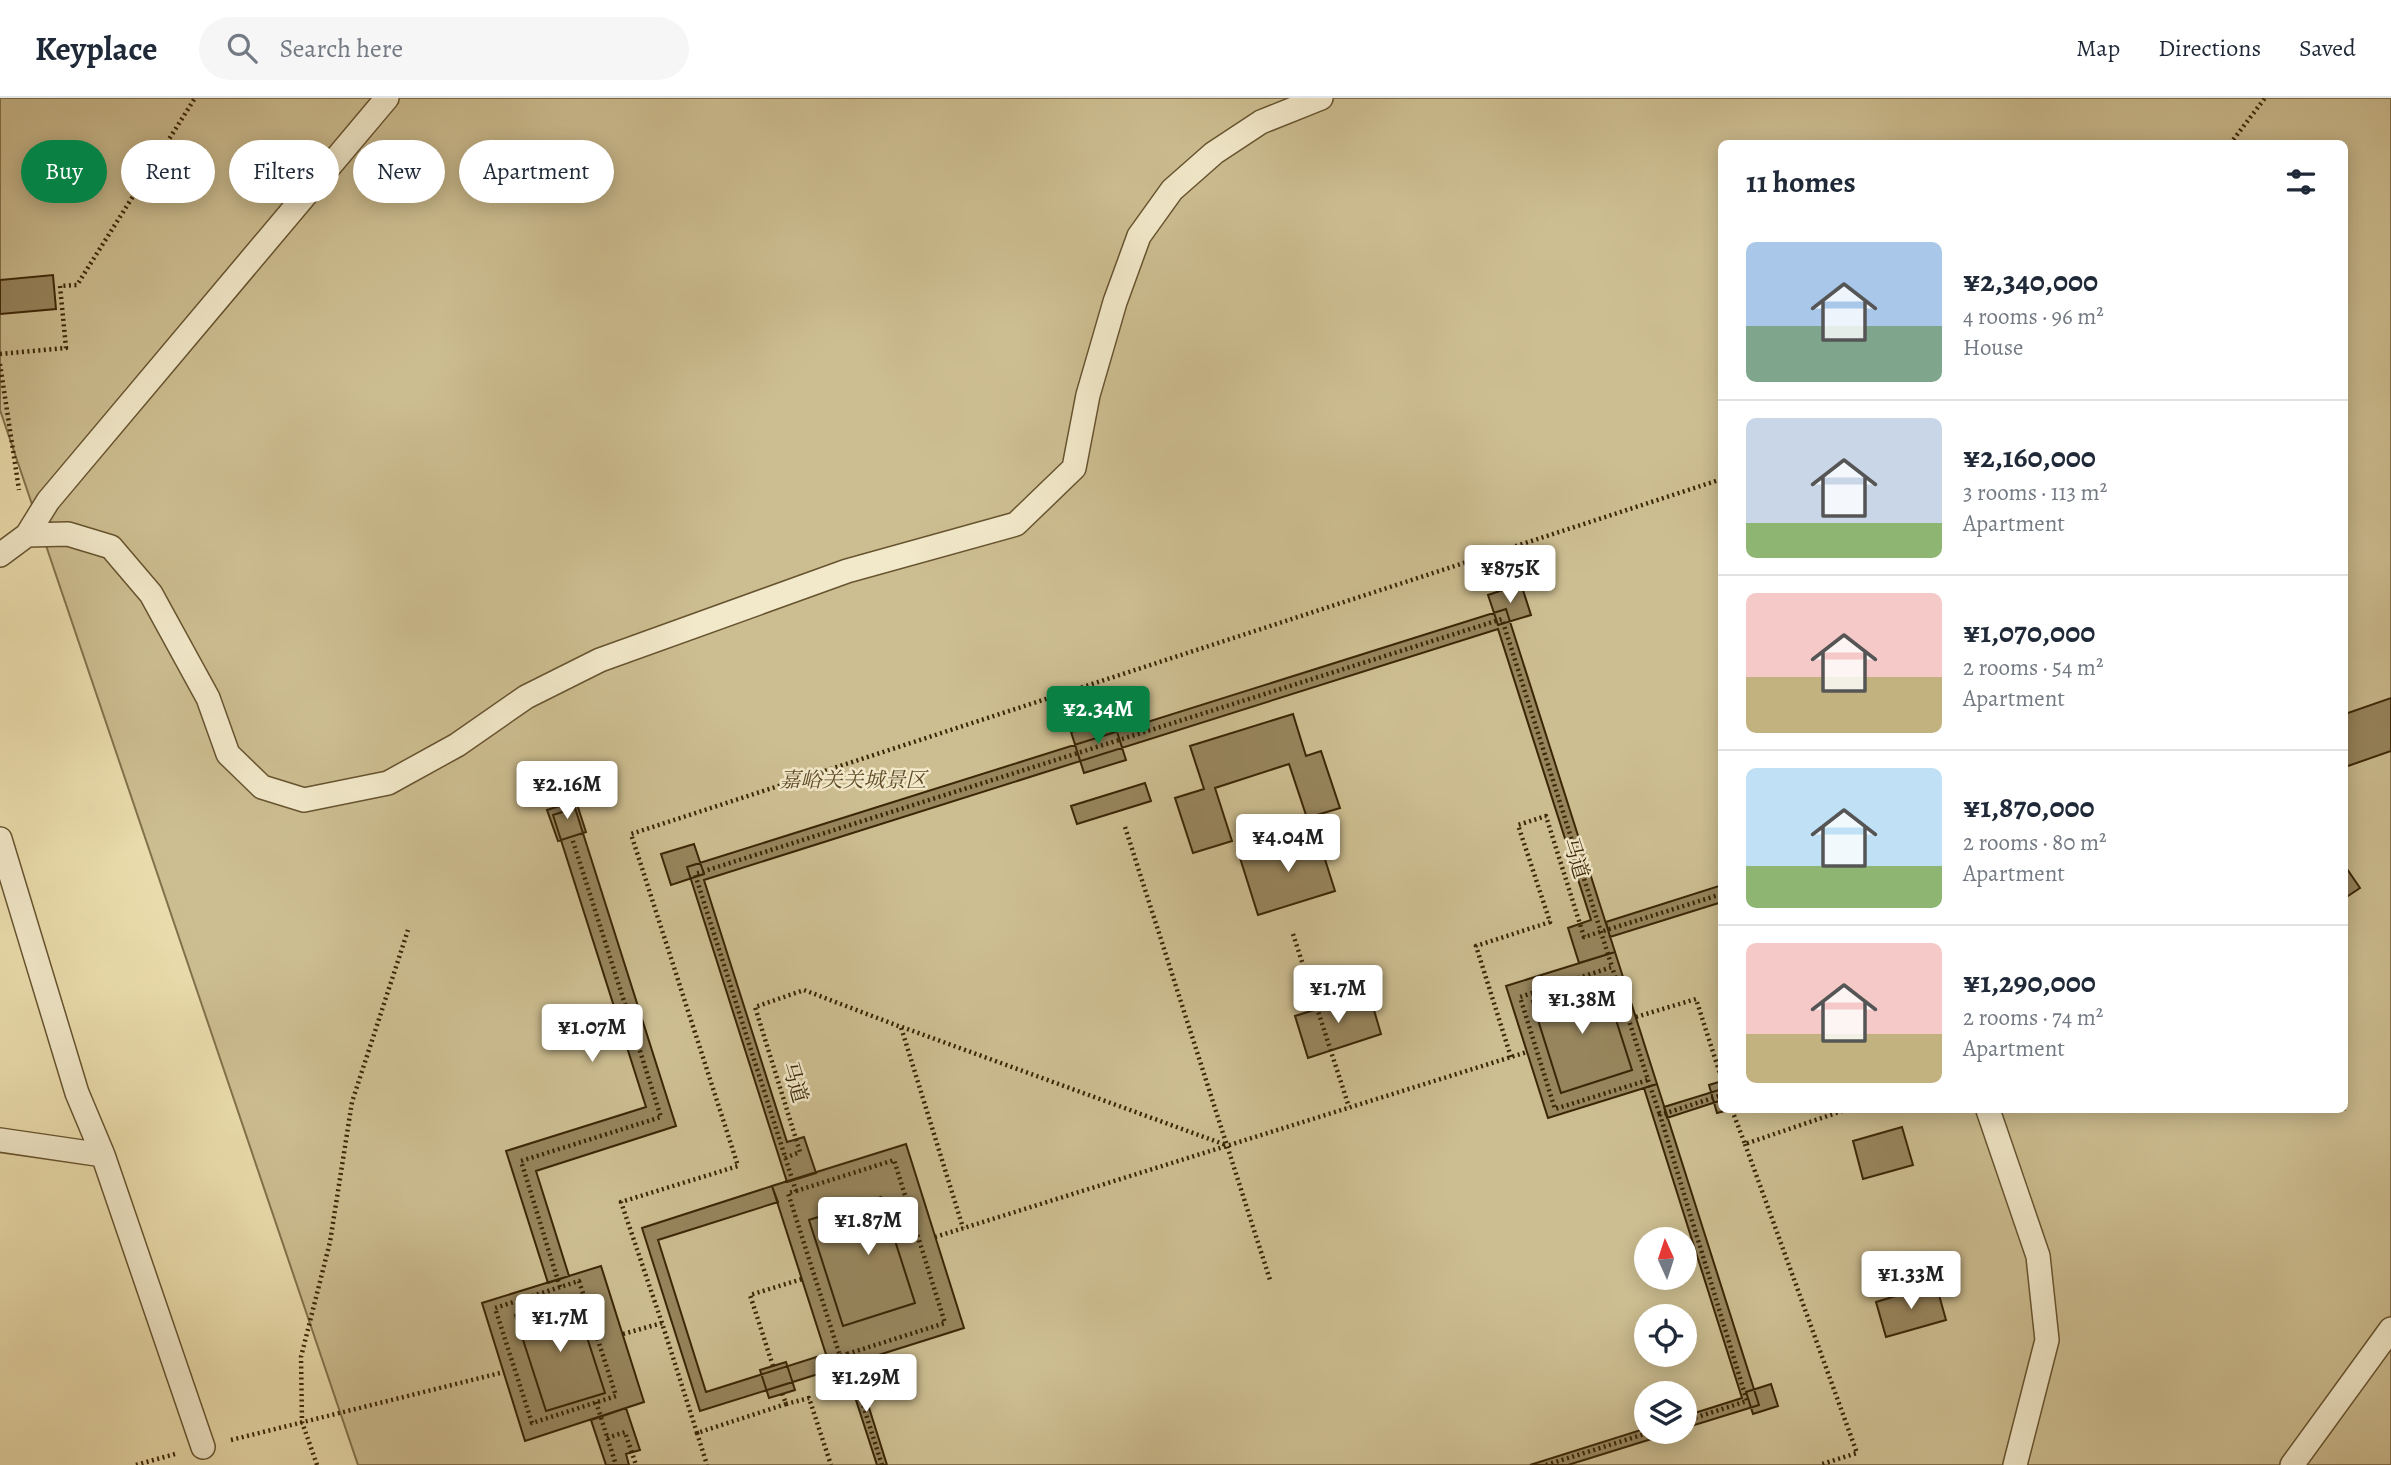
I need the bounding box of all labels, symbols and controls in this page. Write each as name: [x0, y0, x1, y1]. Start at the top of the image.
search box: [199, 17, 689, 80]
text: Keyplace: [35, 26, 157, 71]
icon: search: [223, 29, 261, 67]
text: Search here: [279, 31, 403, 66]
text: Map: [2076, 32, 2120, 64]
text: Directions: [2158, 32, 2261, 64]
text: Saved: [2299, 32, 2356, 64]
chip: Buy: [21, 140, 107, 203]
chip: Rent: [121, 140, 215, 203]
chip: Filters: [229, 140, 339, 203]
chip: New: [353, 140, 445, 203]
chip: Apartment: [459, 140, 614, 203]
text: 11 homes: [1746, 162, 1856, 202]
icon: filters: [2282, 163, 2320, 201]
text: ¥2,340,000: [1963, 261, 2098, 301]
icon: home: [1802, 270, 1886, 354]
text: 4 rooms · 96 m²: [1963, 301, 2104, 332]
text: House: [1963, 332, 2023, 363]
text: ¥2,160,000: [1963, 437, 2096, 477]
icon: home: [1802, 446, 1886, 530]
text: 3 rooms · 113 m²: [1963, 477, 2107, 508]
text: Apartment: [1963, 508, 2065, 539]
pin: ¥875K: [1461, 546, 1559, 605]
text: ¥875K: [1481, 552, 1540, 583]
text: ¥1,070,000: [1963, 612, 2095, 652]
icon: home: [1802, 621, 1886, 705]
text: 2 rooms · 54 m²: [1963, 652, 2104, 683]
text: Apartment: [1963, 683, 2065, 714]
pin: ¥2.34M: [1041, 686, 1155, 746]
text: ¥2.34M: [1063, 693, 1133, 724]
pin: ¥2.16M: [510, 762, 624, 821]
park label: 嘉峪关关城景区: [780, 766, 929, 794]
text: ¥2.16M: [533, 768, 601, 799]
text: ¥1,870,000: [1963, 787, 2095, 827]
icon: home: [1802, 796, 1886, 880]
pin: ¥4.04M: [1231, 814, 1345, 874]
text: ¥4.04M: [1252, 821, 1324, 852]
text: 2 rooms · 80 m²: [1963, 827, 2107, 858]
street label: 马道: [1556, 834, 1596, 882]
text: Apartment: [1963, 858, 2065, 889]
text: ¥1,290,000: [1963, 962, 2096, 1002]
pin: ¥1.7M: [1289, 965, 1387, 1025]
icon: home: [1802, 971, 1886, 1055]
text: ¥1.7M: [1310, 972, 1366, 1003]
pin: ¥1.38M: [1525, 976, 1639, 1036]
text: ¥1.38M: [1548, 983, 1616, 1014]
text: 2 rooms · 74 m²: [1963, 1002, 2103, 1033]
pin: ¥1.07M: [535, 1004, 649, 1064]
text: ¥1.07M: [558, 1011, 626, 1042]
text: Apartment: [1963, 1033, 2065, 1064]
street label: 马道: [775, 1058, 815, 1106]
pin: ¥1.87M: [811, 1198, 925, 1257]
text: ¥1.87M: [834, 1204, 902, 1235]
north arrow: [1634, 1227, 1698, 1290]
map controls: [1634, 1227, 1697, 1444]
pin: ¥1.33M: [1854, 1252, 1968, 1311]
text: ¥1.33M: [1878, 1258, 1944, 1289]
pin: ¥1.7M: [511, 1294, 609, 1354]
text: ¥1.7M: [532, 1301, 588, 1332]
button: locate: [1634, 1304, 1697, 1367]
pin: ¥1.29M: [809, 1354, 923, 1414]
text: ¥1.29M: [832, 1361, 900, 1392]
button: layers: [1634, 1381, 1697, 1444]

